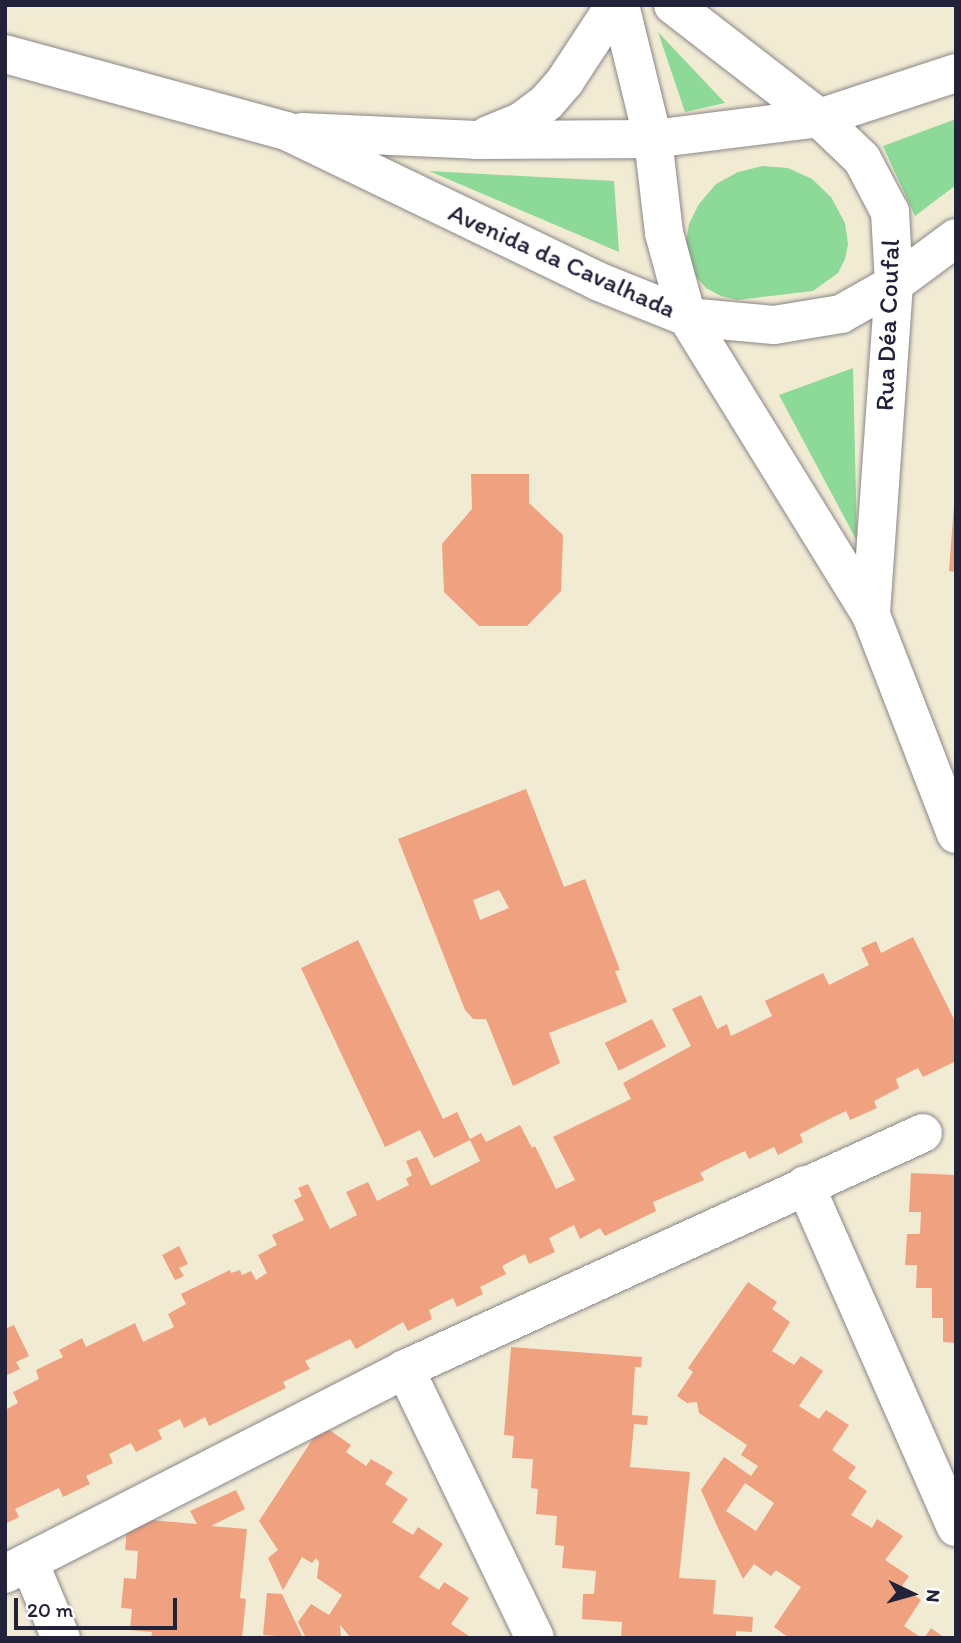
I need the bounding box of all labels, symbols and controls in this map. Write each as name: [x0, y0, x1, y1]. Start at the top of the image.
street label: Avenida da Cavalhada: [443, 197, 681, 325]
street label: Rua Déa Coufal: [869, 238, 907, 412]
north arrow: [877, 1559, 947, 1629]
scale bar: [18, 1584, 180, 1628]
text: N: [921, 1588, 945, 1603]
text: 20 m: [27, 1597, 73, 1622]

